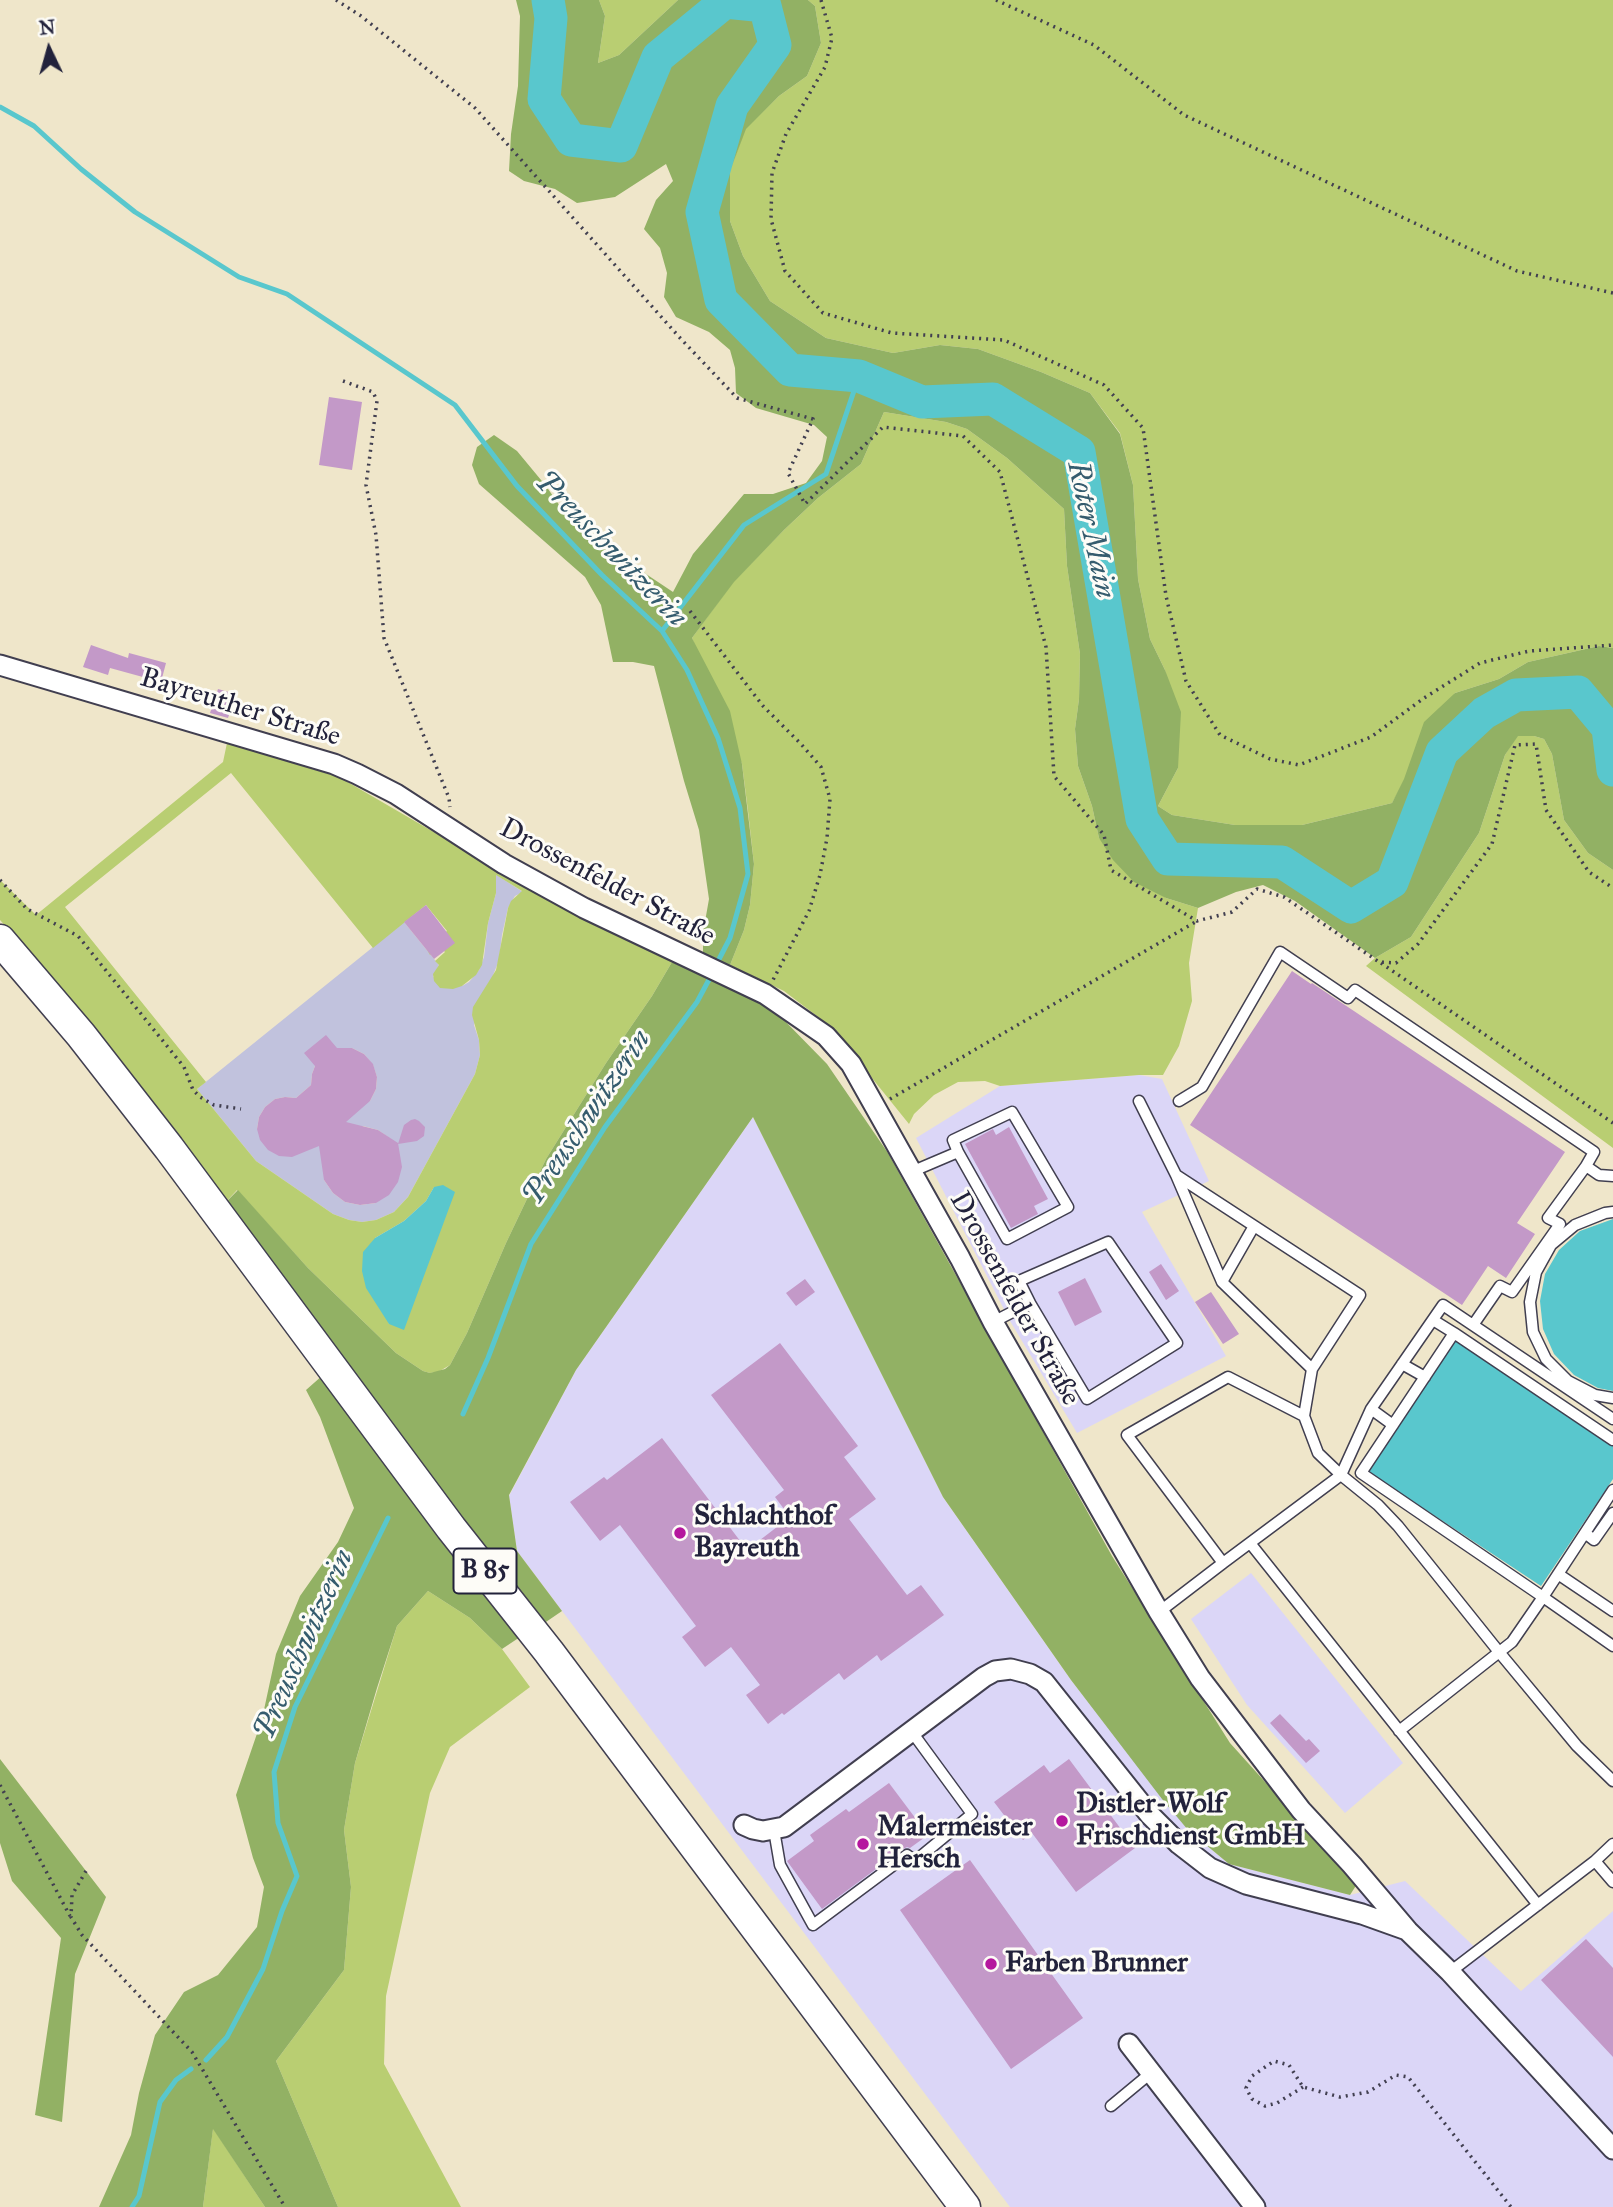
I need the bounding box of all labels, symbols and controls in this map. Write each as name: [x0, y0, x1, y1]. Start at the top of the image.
north arrow: [14, 14, 84, 84]
text: N: [38, 15, 56, 40]
water label: Roter Main: [1058, 458, 1122, 602]
water label: Preuschwitzerin: [526, 464, 694, 636]
street label: Bayreuther Straße: [136, 662, 344, 754]
street label: Drossenfelder Straße: [494, 812, 720, 954]
water label: Preuschwitzerin: [516, 1024, 660, 1212]
street label: Drossenfelder Straße: [941, 1186, 1087, 1412]
place label: Schlachthof Bayreuth: [694, 1500, 833, 1566]
marker: Schlachthof Bayreuth: [672, 1525, 688, 1541]
water label: Preuschwitzerin: [247, 1545, 363, 1745]
road number: B 85: [454, 1548, 516, 1594]
place label: Distler-Wolf Frischdienst GmbH: [1076, 1788, 1305, 1854]
place label: Malermeister Hersch: [877, 1811, 1032, 1877]
marker: Distler-Wolf Frischdienst GmbH: [1054, 1813, 1070, 1829]
marker: Malermeister Hersch: [855, 1836, 871, 1852]
place label: Farben Brunner: [1005, 1947, 1188, 1981]
marker: Farben Brunner: [983, 1956, 999, 1972]

